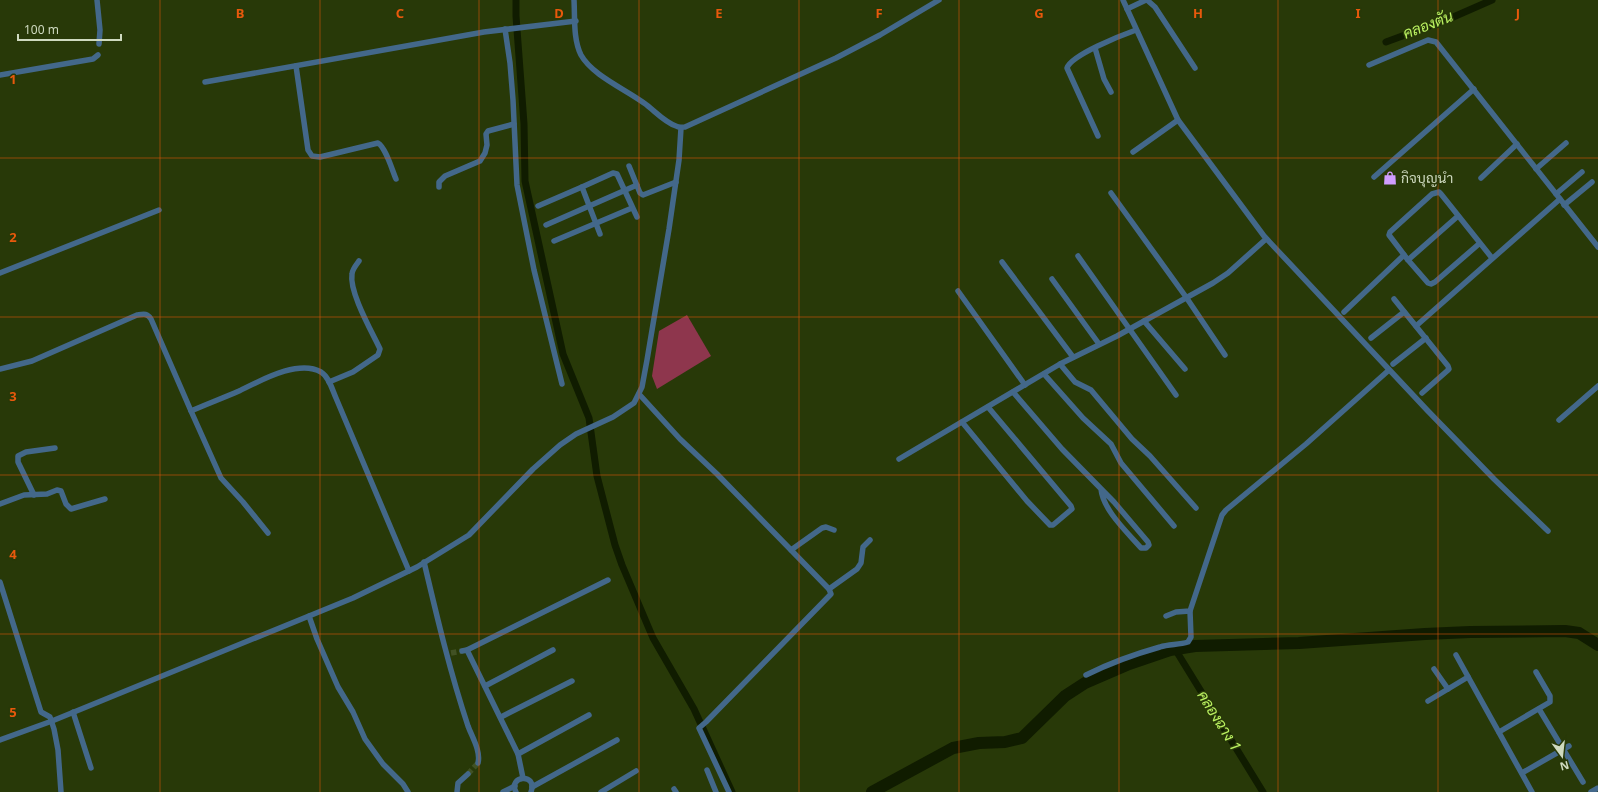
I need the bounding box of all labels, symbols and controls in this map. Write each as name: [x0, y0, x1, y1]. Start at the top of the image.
text: B: [236, 4, 244, 22]
text: C: [396, 4, 404, 22]
text: D: [554, 4, 564, 22]
text: E: [715, 4, 723, 22]
text: F: [875, 4, 883, 22]
text: G: [1034, 4, 1044, 22]
text: H: [1193, 4, 1203, 22]
text: I: [1355, 4, 1361, 22]
text: J: [1515, 4, 1520, 22]
water label: คลองตัน: [1400, 5, 1456, 43]
scale bar: [18, 16, 121, 42]
text: 100 m: [24, 21, 59, 38]
text: 1: [9, 70, 17, 88]
place label: กิจบุญนำ: [1401, 168, 1453, 188]
shop icon: กิจบุญนำ: [1382, 170, 1398, 186]
text: 2: [9, 228, 17, 246]
text: 3: [9, 387, 17, 405]
text: 4: [9, 545, 17, 563]
water label: คลองฉาง 1: [1193, 686, 1246, 755]
text: 5: [9, 703, 17, 721]
north arrow: [1542, 736, 1582, 776]
text: N: [1558, 758, 1571, 775]

